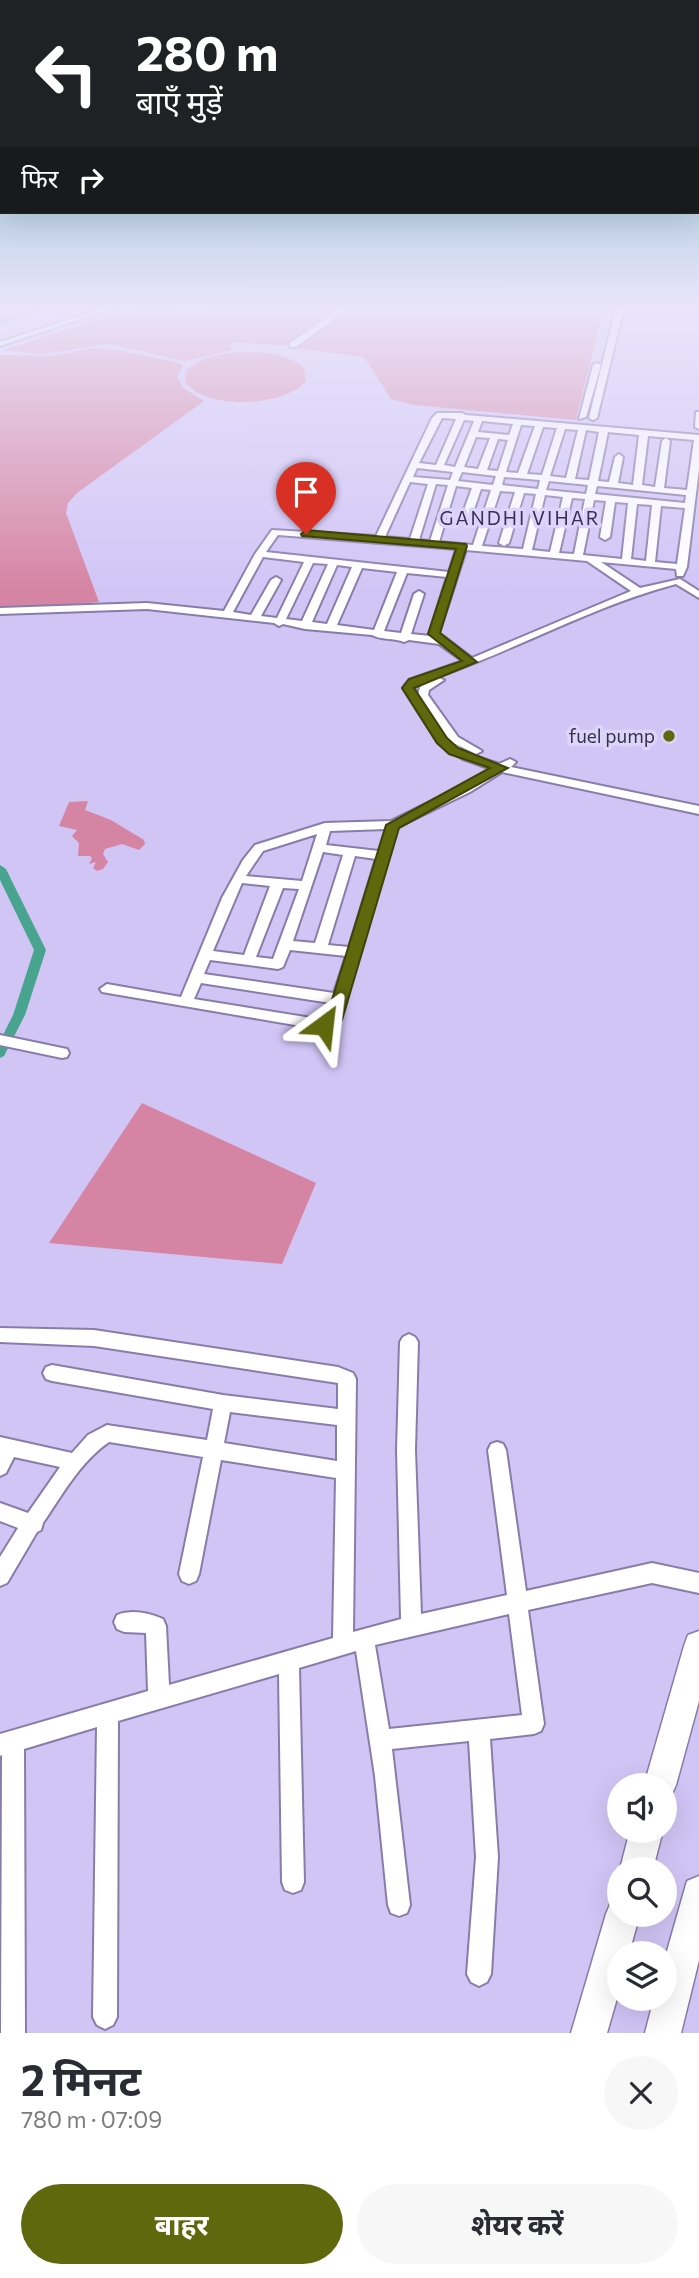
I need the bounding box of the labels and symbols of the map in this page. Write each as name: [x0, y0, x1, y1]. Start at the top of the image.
pin: [276, 462, 336, 534]
district label: GANDHI VIHAR: [440, 506, 600, 529]
place label: fuel pump: [569, 724, 655, 747]
marker: fuel pump: [661, 728, 677, 744]
position arrow: [287, 988, 361, 1062]

